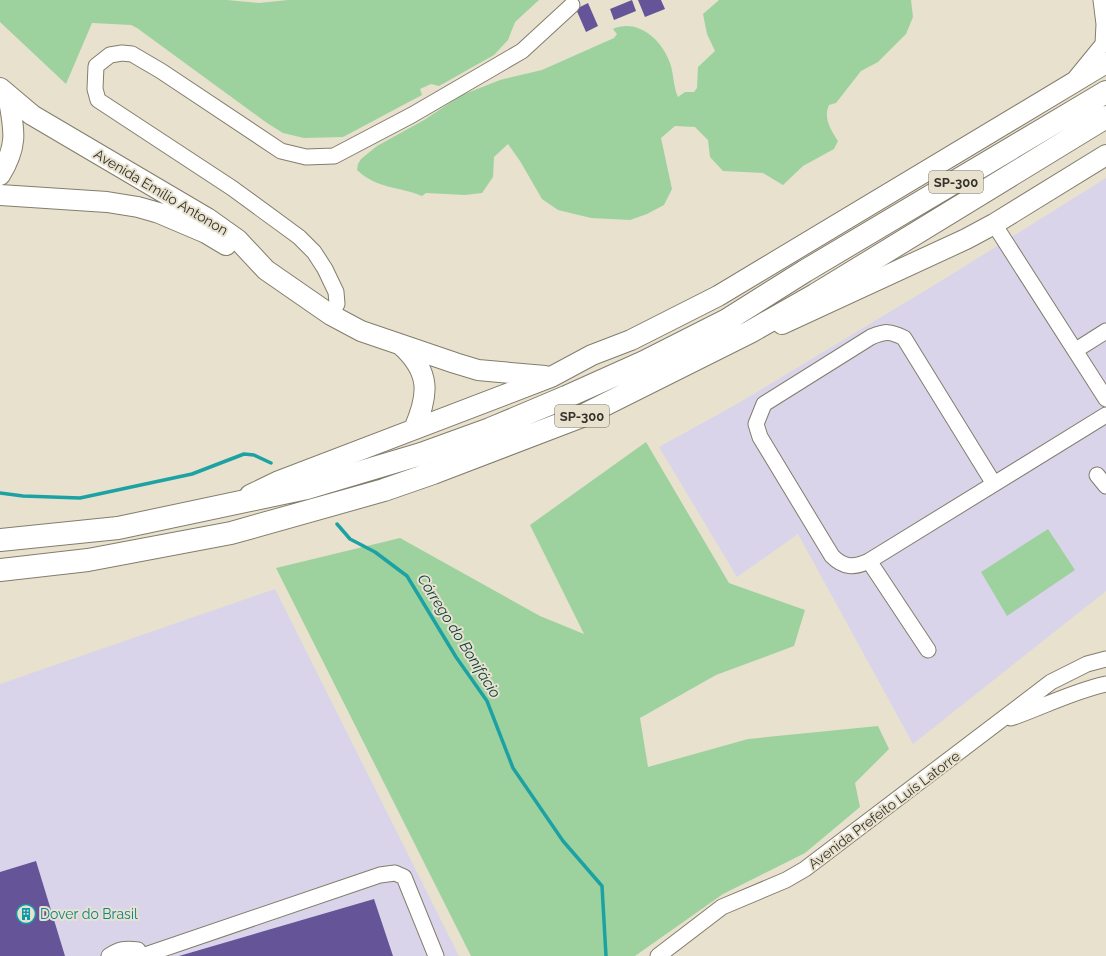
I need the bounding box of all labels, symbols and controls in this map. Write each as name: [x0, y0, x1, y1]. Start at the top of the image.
street label: Avenida Emílio Antonon: [91, 146, 231, 238]
road number: SP-300: [929, 171, 983, 193]
road number: SP-300: [555, 405, 609, 427]
water label: Córrego do Bonifácio: [414, 571, 504, 701]
street label: Avenida Prefeito Luís Latorre: [805, 748, 963, 872]
building icon: Dover do Brasil: [15, 903, 37, 925]
place label: Dover do Brasil: [40, 906, 138, 922]

